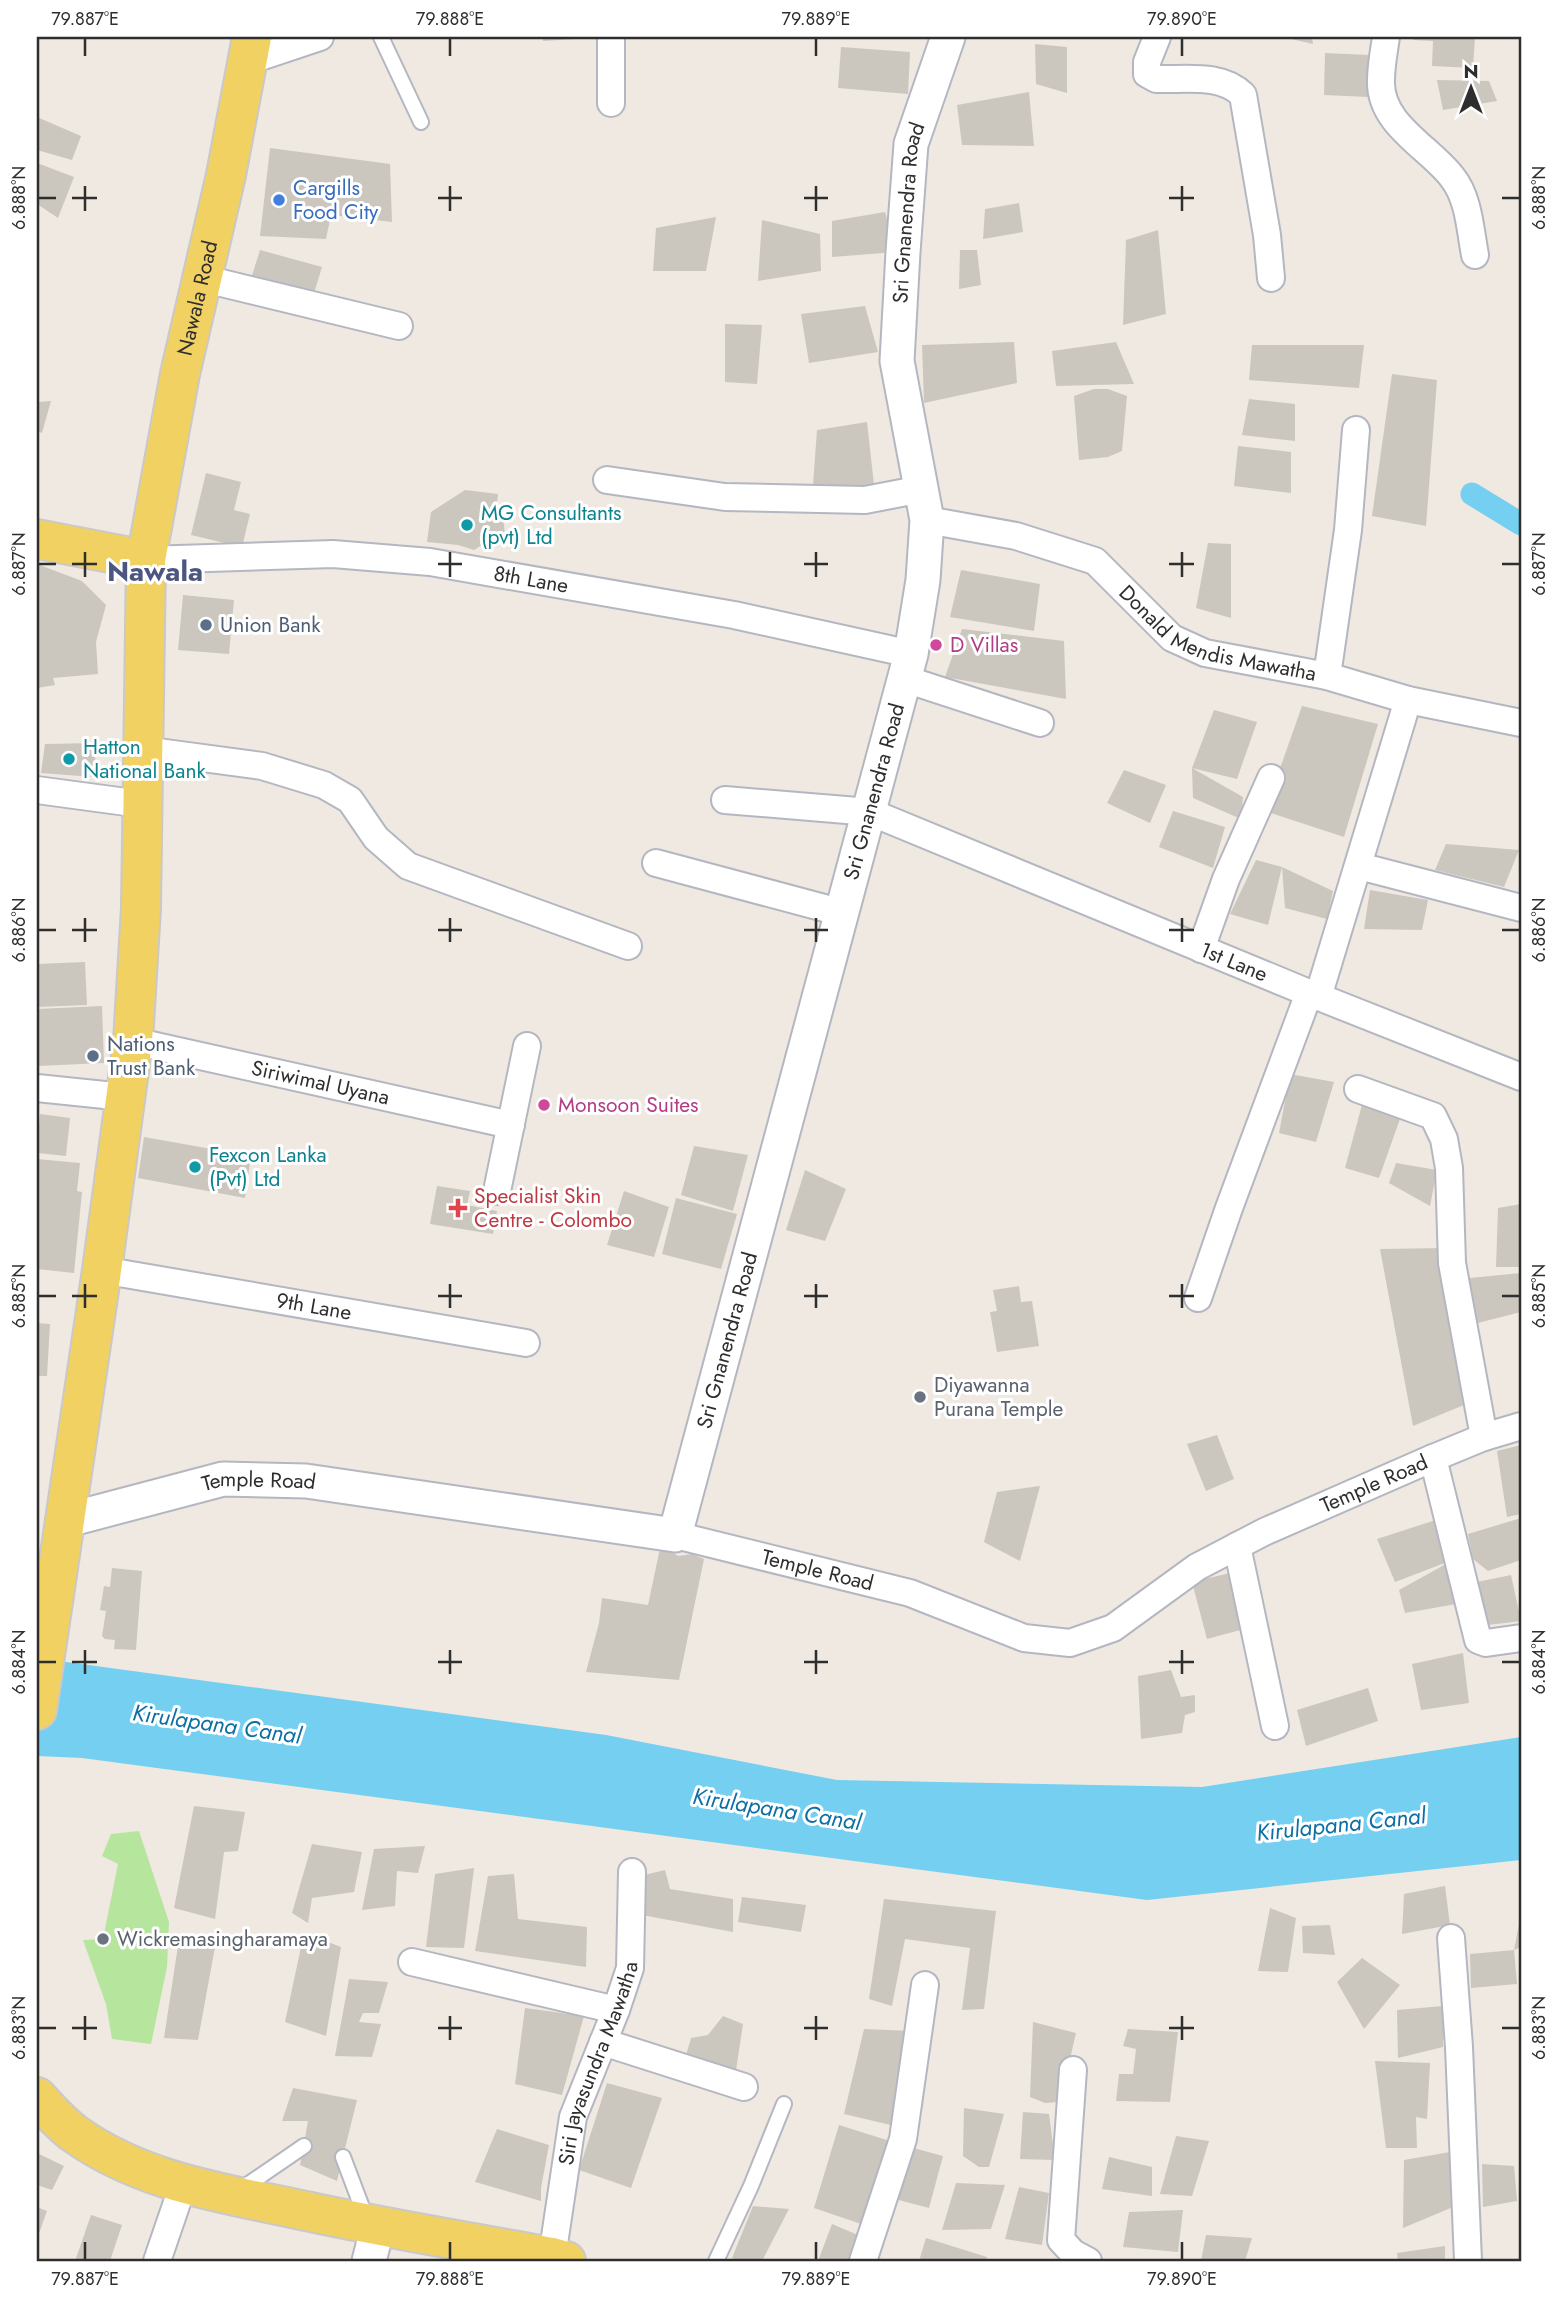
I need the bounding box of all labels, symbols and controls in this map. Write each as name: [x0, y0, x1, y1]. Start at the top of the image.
text: 79.887°E: [51, 6, 119, 32]
text: 79.888°E: [416, 6, 484, 32]
text: 79.889°E: [782, 6, 850, 32]
text: 79.890°E: [1147, 6, 1217, 32]
north arrow: [1436, 52, 1506, 122]
text: N: [1463, 58, 1479, 85]
street label: Sri Gnanendra Road: [885, 118, 932, 304]
text: 6.888°N: [6, 166, 32, 230]
text: 6.888°N: [1526, 166, 1552, 230]
place label: Cargills Food City: [293, 173, 379, 227]
marker: Cargills Food City: [271, 192, 287, 208]
street label: Nawala Road: [170, 238, 225, 359]
place label: MG Consultants (pvt) Ltd: [481, 498, 621, 552]
marker: MG Consultants (pvt) Ltd: [459, 517, 475, 533]
text: 6.887°N: [6, 532, 32, 596]
text: 6.887°N: [1526, 532, 1552, 596]
district label: Nawala: [107, 551, 203, 592]
street label: 8th Lane: [491, 558, 571, 601]
street label: Donald Mendis Mawatha: [1112, 578, 1319, 689]
place label: Union Bank: [220, 610, 321, 640]
marker: Union Bank: [198, 617, 214, 633]
place label: D Villas: [950, 630, 1018, 660]
marker: D Villas: [928, 637, 944, 653]
street label: Sri Gnanendra Road: [836, 700, 912, 883]
place label: Hatton National Bank: [83, 732, 206, 786]
marker: Hatton National Bank: [61, 751, 77, 767]
text: 6.886°N: [6, 898, 32, 962]
text: 6.886°N: [1526, 898, 1552, 962]
street label: 1st Lane: [1195, 935, 1272, 989]
place label: Nations Trust Bank: [107, 1029, 196, 1083]
marker: Nations Trust Bank: [85, 1048, 101, 1064]
street label: Siriwimal Uyana: [248, 1053, 392, 1113]
place label: Monsoon Suites: [558, 1090, 699, 1120]
marker: Monsoon Suites: [536, 1097, 552, 1113]
place label: Fexcon Lanka (Pvt) Ltd: [209, 1140, 327, 1194]
marker: Fexcon Lanka (Pvt) Ltd: [187, 1159, 203, 1175]
place label: Specialist Skin Centre - Colombo: [474, 1181, 632, 1235]
marker: Specialist Skin Centre - Colombo: [448, 1198, 468, 1218]
street label: Sri Gnanendra Road: [689, 1249, 765, 1432]
text: 6.885°N: [6, 1264, 32, 1328]
text: 6.885°N: [1526, 1264, 1552, 1328]
street label: 9th Lane: [274, 1285, 354, 1328]
place label: Diyawanna Purana Temple: [934, 1370, 1064, 1424]
marker: Diyawanna Purana Temple: [912, 1389, 928, 1405]
street label: Temple Road: [1316, 1447, 1432, 1520]
street label: Temple Road: [198, 1464, 318, 1499]
street label: Temple Road: [759, 1542, 877, 1598]
text: 6.884°N: [6, 1630, 32, 1694]
text: 6.884°N: [1526, 1630, 1552, 1694]
water label: Kirulapana Canal: [130, 1695, 304, 1753]
water label: Kirulapana Canal: [690, 1779, 864, 1839]
water label: Kirulapana Canal: [1255, 1798, 1428, 1850]
place label: Wickremasingharamaya: [117, 1924, 328, 1954]
marker: Wickremasingharamaya: [95, 1931, 111, 1947]
street label: Siri Jayasundra Mawatha: [551, 1962, 645, 2167]
text: 6.883°N: [6, 1996, 32, 2060]
text: 6.883°N: [1526, 1996, 1552, 2060]
text: 79.887°E: [51, 2266, 119, 2292]
text: 79.888°E: [416, 2266, 484, 2292]
text: 79.889°E: [782, 2266, 850, 2292]
text: 79.890°E: [1147, 2266, 1217, 2292]

